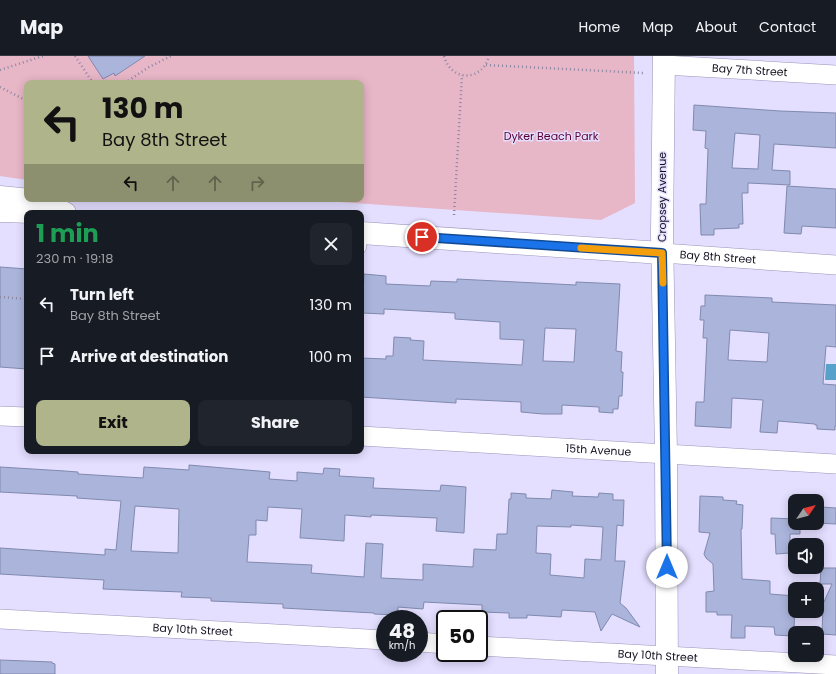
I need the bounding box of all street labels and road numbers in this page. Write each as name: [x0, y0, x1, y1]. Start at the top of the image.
street label: Bay 7th Street: [712, 60, 788, 80]
street label: Cropsey Avenue: [654, 152, 670, 242]
street label: Bay 8th Street: [679, 246, 757, 267]
street label: 15th Avenue: [565, 440, 632, 460]
street label: Bay 10th Street: [152, 619, 233, 640]
street label: Bay 10th Street: [617, 645, 698, 666]

